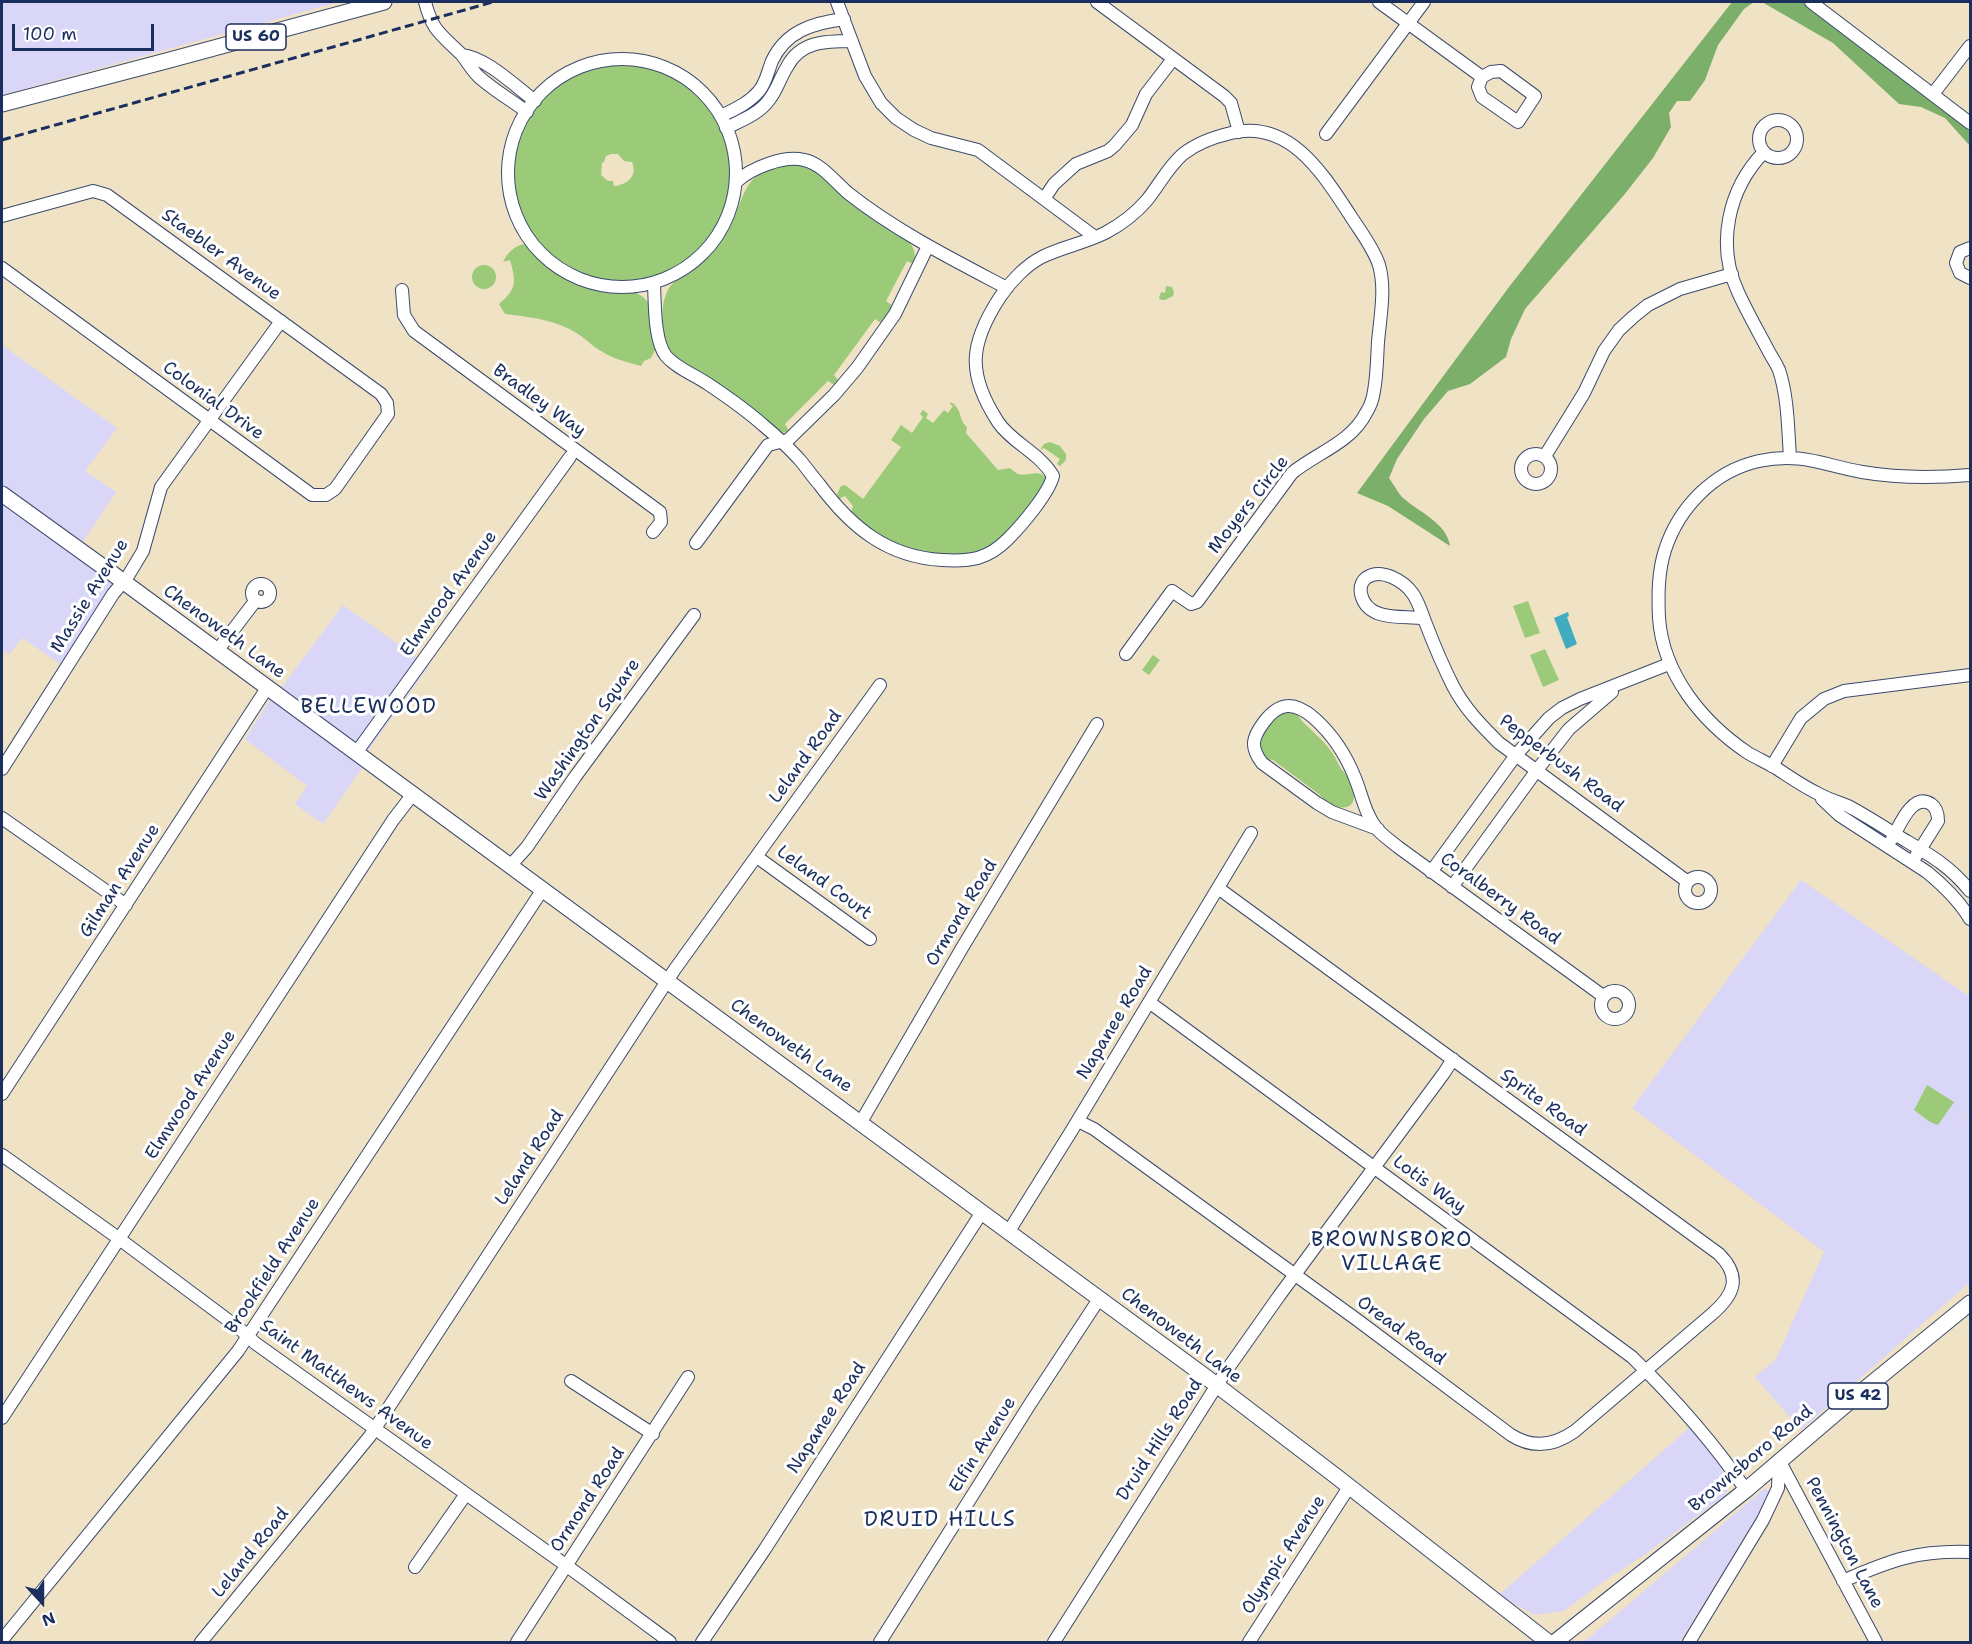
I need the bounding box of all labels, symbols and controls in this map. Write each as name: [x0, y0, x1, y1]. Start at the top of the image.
scale bar: [15, 12, 158, 50]
text: 100 m: [23, 22, 77, 46]
road number: US 60: [226, 24, 286, 50]
street label: Staebler Avenue: [157, 204, 285, 306]
street label: Colonial Drive: [158, 357, 268, 445]
street label: Bradley Way: [488, 360, 590, 442]
street label: Moyers Circle: [1204, 452, 1294, 558]
street label: Elmwood Avenue: [396, 527, 502, 661]
street label: Massie Avenue: [46, 535, 134, 657]
street label: Chenoweth Lane: [159, 580, 289, 684]
street label: Washington Square: [531, 655, 645, 805]
district label: BELLEWOOD: [301, 695, 437, 721]
street label: Leland Road: [765, 706, 847, 808]
street label: Pepperbush Road: [1495, 710, 1627, 818]
street label: Gilman Avenue: [75, 820, 165, 942]
street label: Leland Court: [772, 841, 876, 925]
street label: Coralberry Road: [1436, 848, 1564, 950]
street label: Ormond Road: [922, 856, 1002, 970]
street label: Napanee Road: [1073, 962, 1157, 1084]
street label: Chenoweth Lane: [726, 994, 856, 1098]
street label: Elmwood Avenue: [141, 1026, 241, 1164]
street label: Sprite Road: [1496, 1065, 1590, 1141]
street label: Leland Road: [491, 1106, 569, 1210]
street label: Lotis Way: [1388, 1151, 1470, 1219]
street label: Brookfield Avenue: [221, 1194, 325, 1338]
district label: BROWNSBORO VILLAGE: [1311, 1228, 1473, 1278]
street label: Chenoweth Lane: [1116, 1283, 1246, 1389]
street label: Oread Road: [1353, 1292, 1449, 1370]
street label: Saint Matthews Avenue: [255, 1315, 437, 1455]
street label: Napanee Road: [783, 1358, 871, 1478]
street label: Druid Hills Road: [1112, 1375, 1208, 1505]
road number: US 42: [1828, 1383, 1888, 1409]
street label: Elfin Avenue: [945, 1393, 1021, 1497]
street label: Brownsboro Road: [1685, 1401, 1817, 1517]
street label: Ormond Road: [546, 1443, 630, 1557]
street label: Pennington Lane: [1800, 1474, 1888, 1612]
street label: Olympic Avenue: [1238, 1491, 1330, 1619]
street label: Leland Road: [208, 1504, 294, 1602]
district label: DRUID HILLS: [864, 1508, 1016, 1534]
north arrow: [12, 1572, 72, 1632]
text: N: [39, 1607, 58, 1631]

